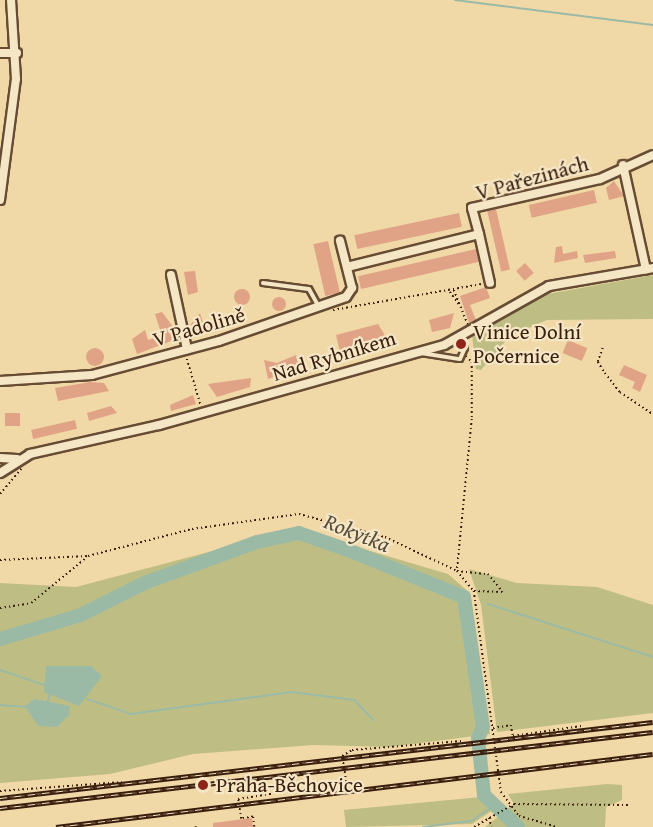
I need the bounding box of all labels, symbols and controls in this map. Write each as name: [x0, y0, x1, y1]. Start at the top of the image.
street label: V Pařezinách: [473, 151, 591, 205]
street label: V Padolině: [150, 302, 248, 352]
place label: Vinice Dolní Počernice: [473, 319, 581, 369]
street label: Nad Rybníkem: [269, 325, 399, 387]
marker: Vinice Dolní Počernice: [454, 337, 468, 351]
water label: Rokytka: [320, 508, 394, 558]
place label: Praha-Běchovice: [216, 772, 363, 798]
marker: Praha-Běchovice: [194, 776, 212, 794]

